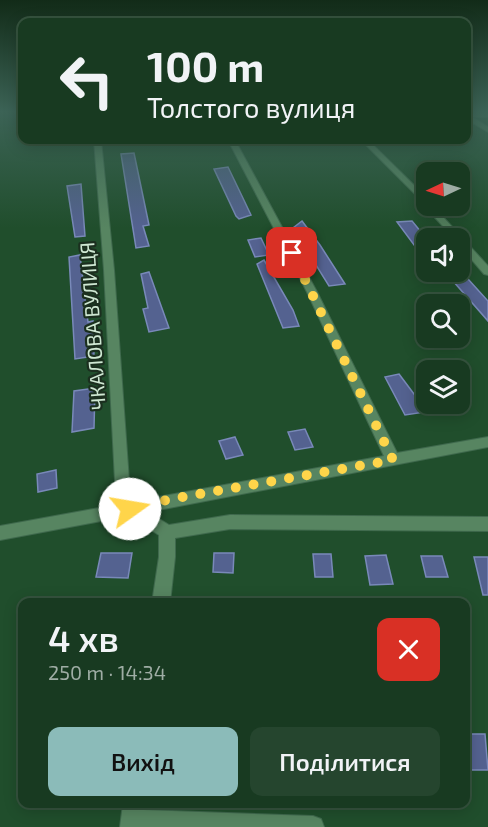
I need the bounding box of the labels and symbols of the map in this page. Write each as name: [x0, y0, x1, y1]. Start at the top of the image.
north arrow: [416, 162, 470, 216]
pin: [266, 227, 317, 278]
street label: ЧКАЛОВА ВУЛИЦЯ: [74, 241, 110, 411]
position arrow: [98, 477, 162, 541]

